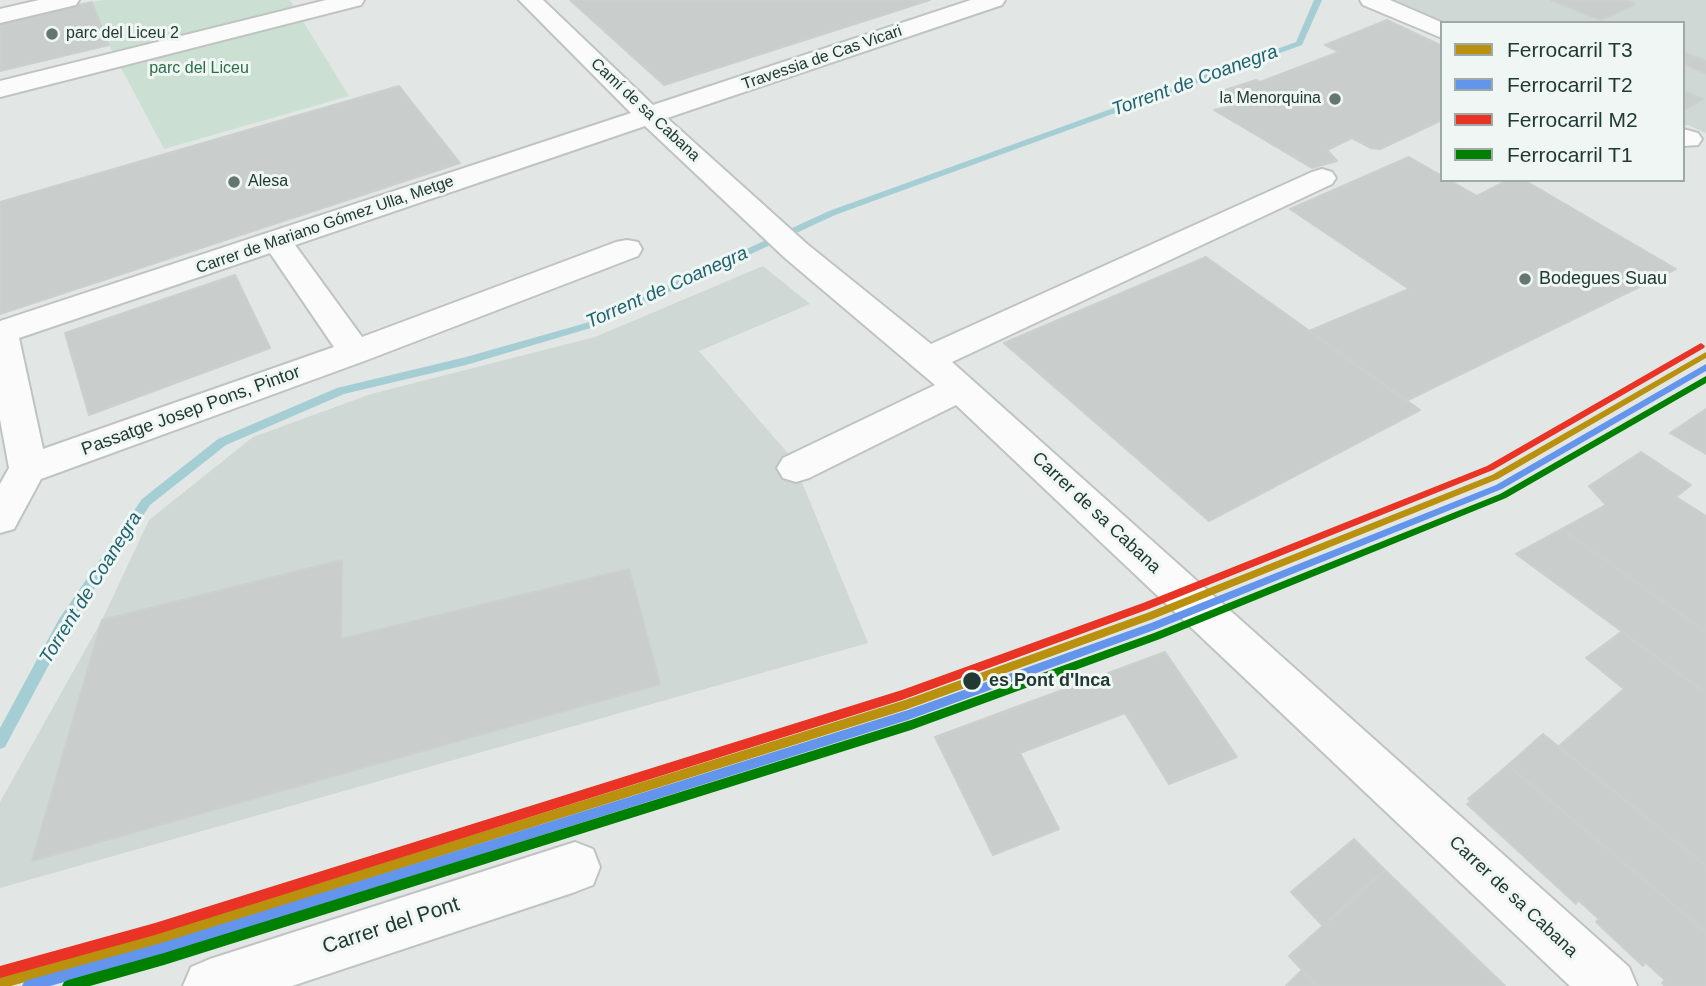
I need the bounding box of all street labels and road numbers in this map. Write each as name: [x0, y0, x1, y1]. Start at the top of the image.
street label: Travessia de Cas Vicari: [739, 22, 905, 94]
street label: Camí de sa Cabana: [586, 54, 704, 166]
street label: Carrer de Mariano Gómez Ulla, Metge: [194, 172, 456, 278]
street label: Passatge Josep Pons, Pintor: [79, 361, 303, 461]
street label: Carrer de sa Cabana: [1027, 448, 1165, 578]
street label: Carrer de sa Cabana: [1444, 832, 1582, 962]
street label: Carrer del Pont: [319, 892, 463, 960]

